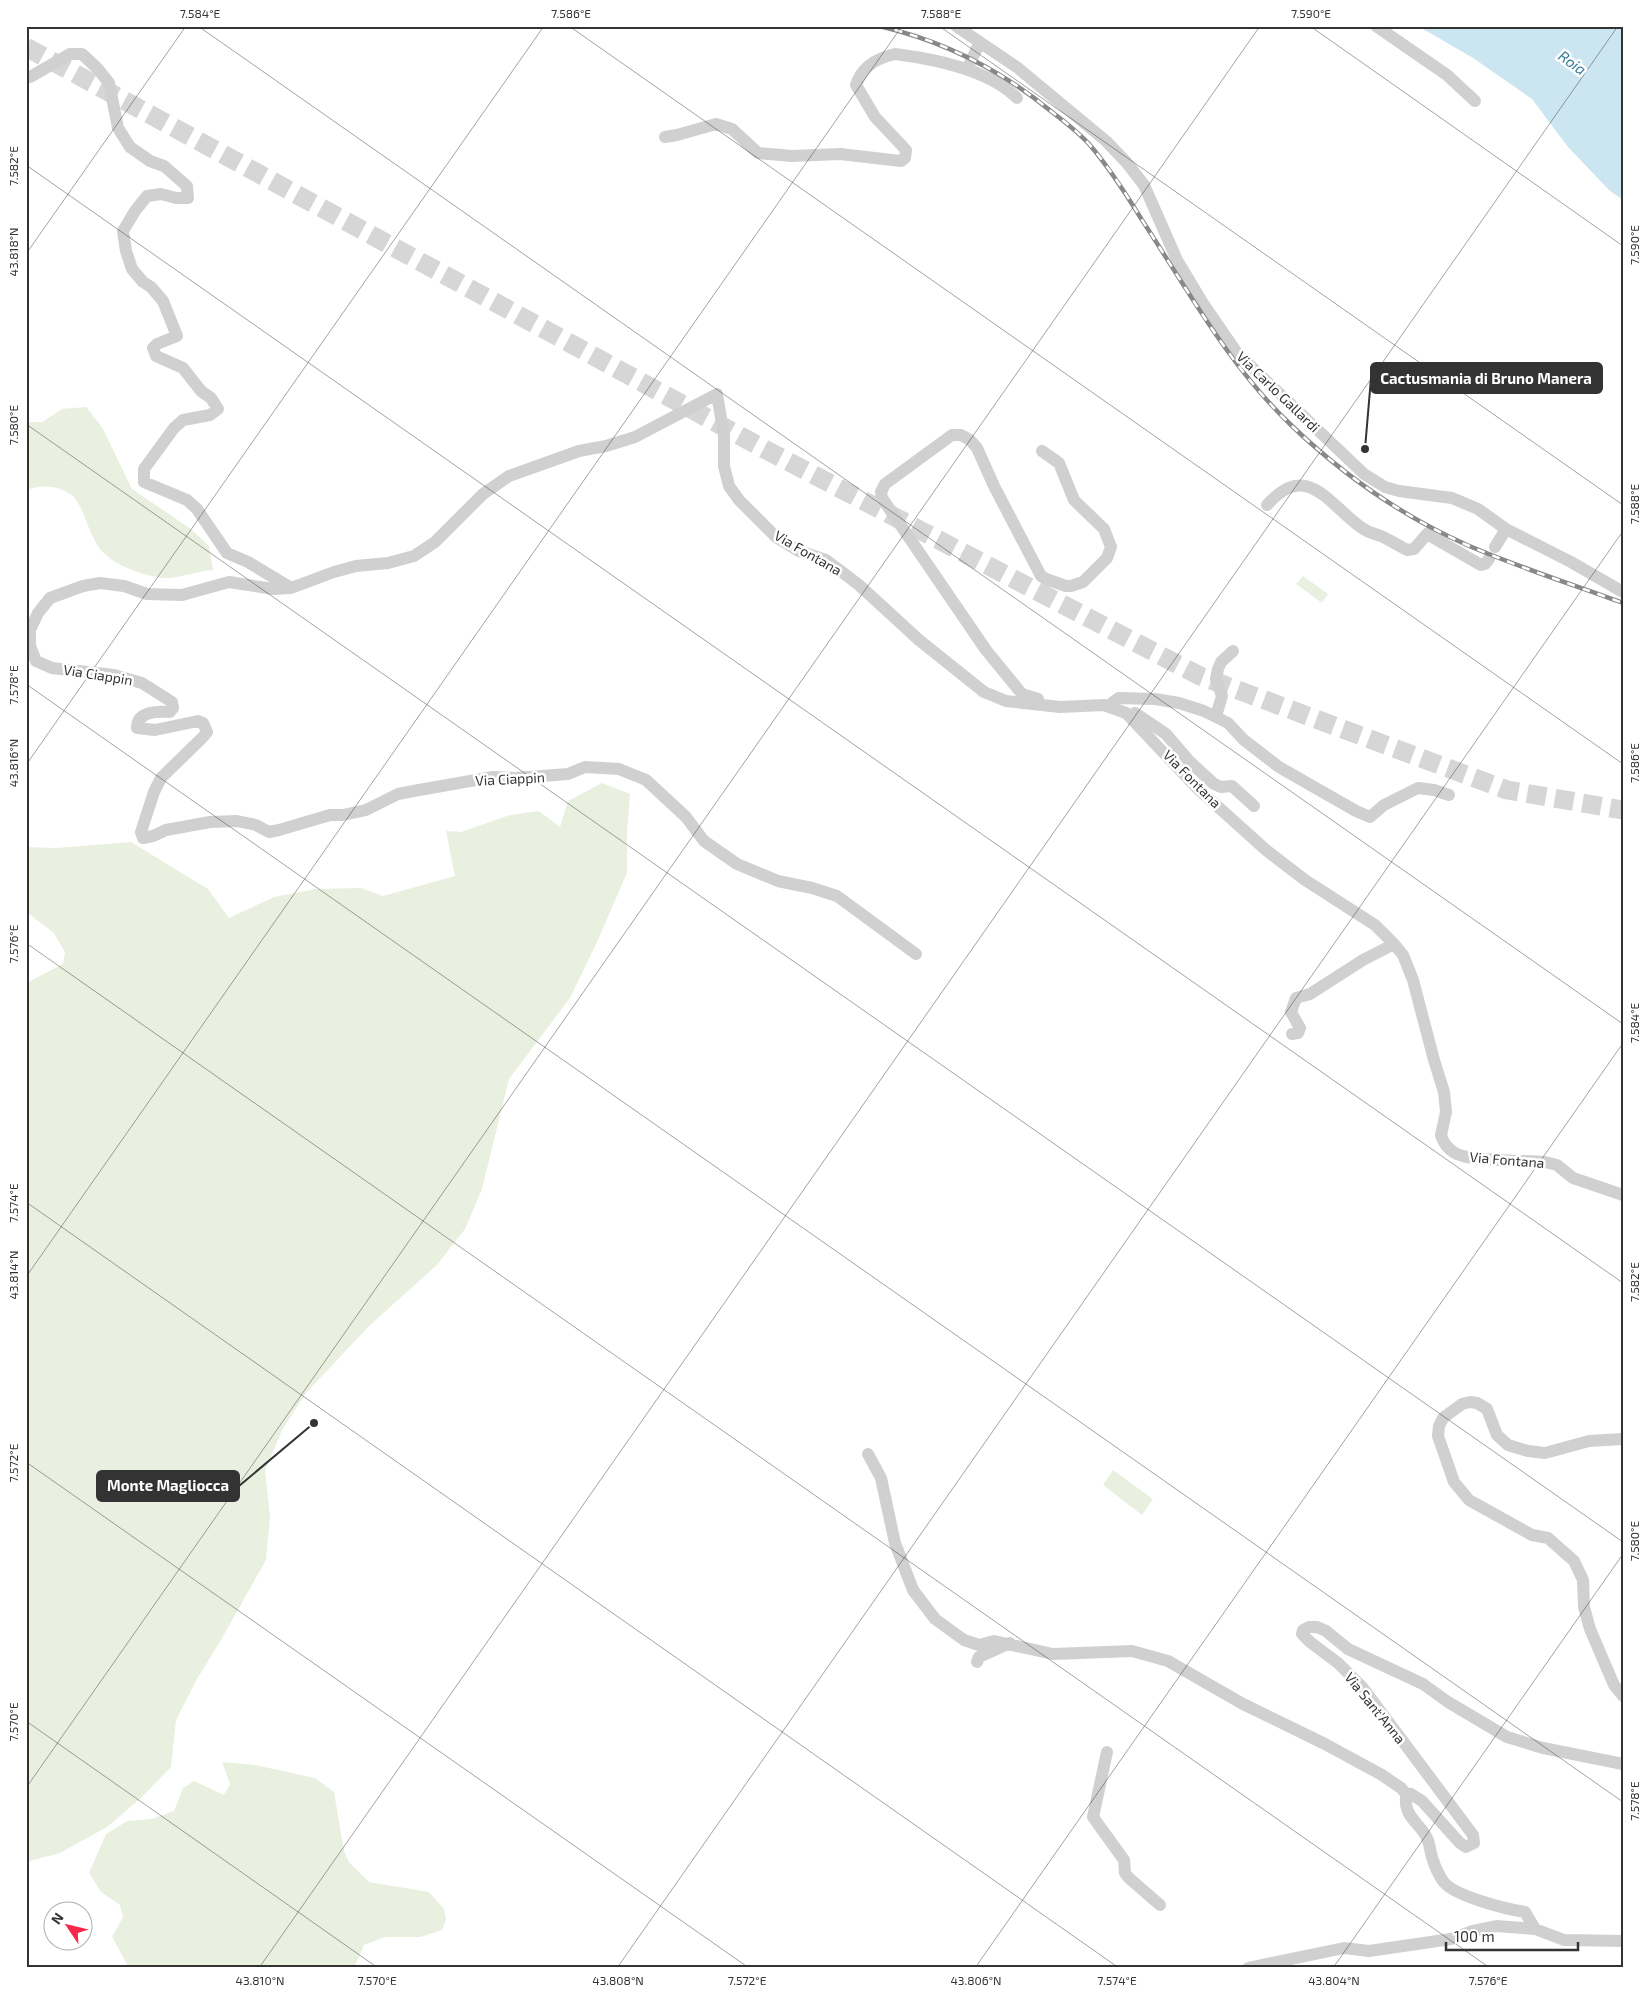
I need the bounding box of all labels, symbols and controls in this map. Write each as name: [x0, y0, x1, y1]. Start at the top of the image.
text: 7.584°E: [180, 6, 221, 20]
text: 7.586°E: [551, 6, 591, 20]
text: 7.588°E: [921, 6, 961, 20]
text: 7.590°E: [1291, 6, 1331, 20]
water label: Roia: [1555, 46, 1590, 78]
text: 7.582°E: [6, 146, 20, 186]
text: 7.590°E: [1627, 225, 1641, 265]
text: 43.818°N: [6, 228, 20, 276]
street label: Via Carlo Gallardi: [1233, 348, 1323, 436]
callout: Cactusmania di Bruno Manera: [1371, 363, 1602, 393]
text: Cactusmania di Bruno Manera: [1380, 369, 1592, 387]
text: 7.580°E: [6, 405, 20, 445]
text: 7.588°E: [1627, 484, 1641, 524]
street label: Via Fontana: [771, 526, 845, 579]
street label: Via Ciappin: [62, 661, 134, 688]
text: 7.578°E: [6, 665, 20, 705]
text: 43.816°N: [6, 739, 20, 787]
text: 7.586°E: [1627, 743, 1641, 783]
street label: Via Fontana: [1160, 746, 1225, 811]
street label: Via Ciappin: [475, 768, 545, 789]
text: 7.576°E: [6, 924, 20, 963]
text: 7.584°E: [1627, 1002, 1641, 1043]
street label: Via Fontana: [1469, 1148, 1545, 1171]
text: 7.574°E: [6, 1183, 20, 1223]
text: 43.814°N: [6, 1250, 20, 1300]
text: 7.582°E: [1627, 1262, 1641, 1302]
text: 7.572°E: [6, 1443, 20, 1482]
callout: Monte Magliocca: [97, 1471, 239, 1501]
text: Monte Magliocca: [107, 1476, 229, 1494]
text: 7.580°E: [1627, 1521, 1641, 1561]
street label: Via Sant'Anna: [1341, 1669, 1409, 1747]
text: 7.570°E: [6, 1702, 20, 1742]
text: 7.578°E: [1627, 1781, 1641, 1821]
north arrow: [42, 1902, 92, 1952]
text: N: [47, 1909, 67, 1927]
scale bar: [1446, 1919, 1579, 1951]
text: 100 m: [1454, 1927, 1495, 1945]
text: 43.810°N: [236, 1973, 284, 1987]
text: 7.570°E: [357, 1973, 397, 1987]
text: 43.808°N: [592, 1973, 644, 1987]
text: 7.572°E: [728, 1973, 767, 1987]
text: 43.806°N: [950, 1973, 1002, 1987]
text: 7.574°E: [1097, 1973, 1137, 1987]
text: 43.804°N: [1308, 1973, 1360, 1987]
text: 7.576°E: [1469, 1973, 1508, 1987]

